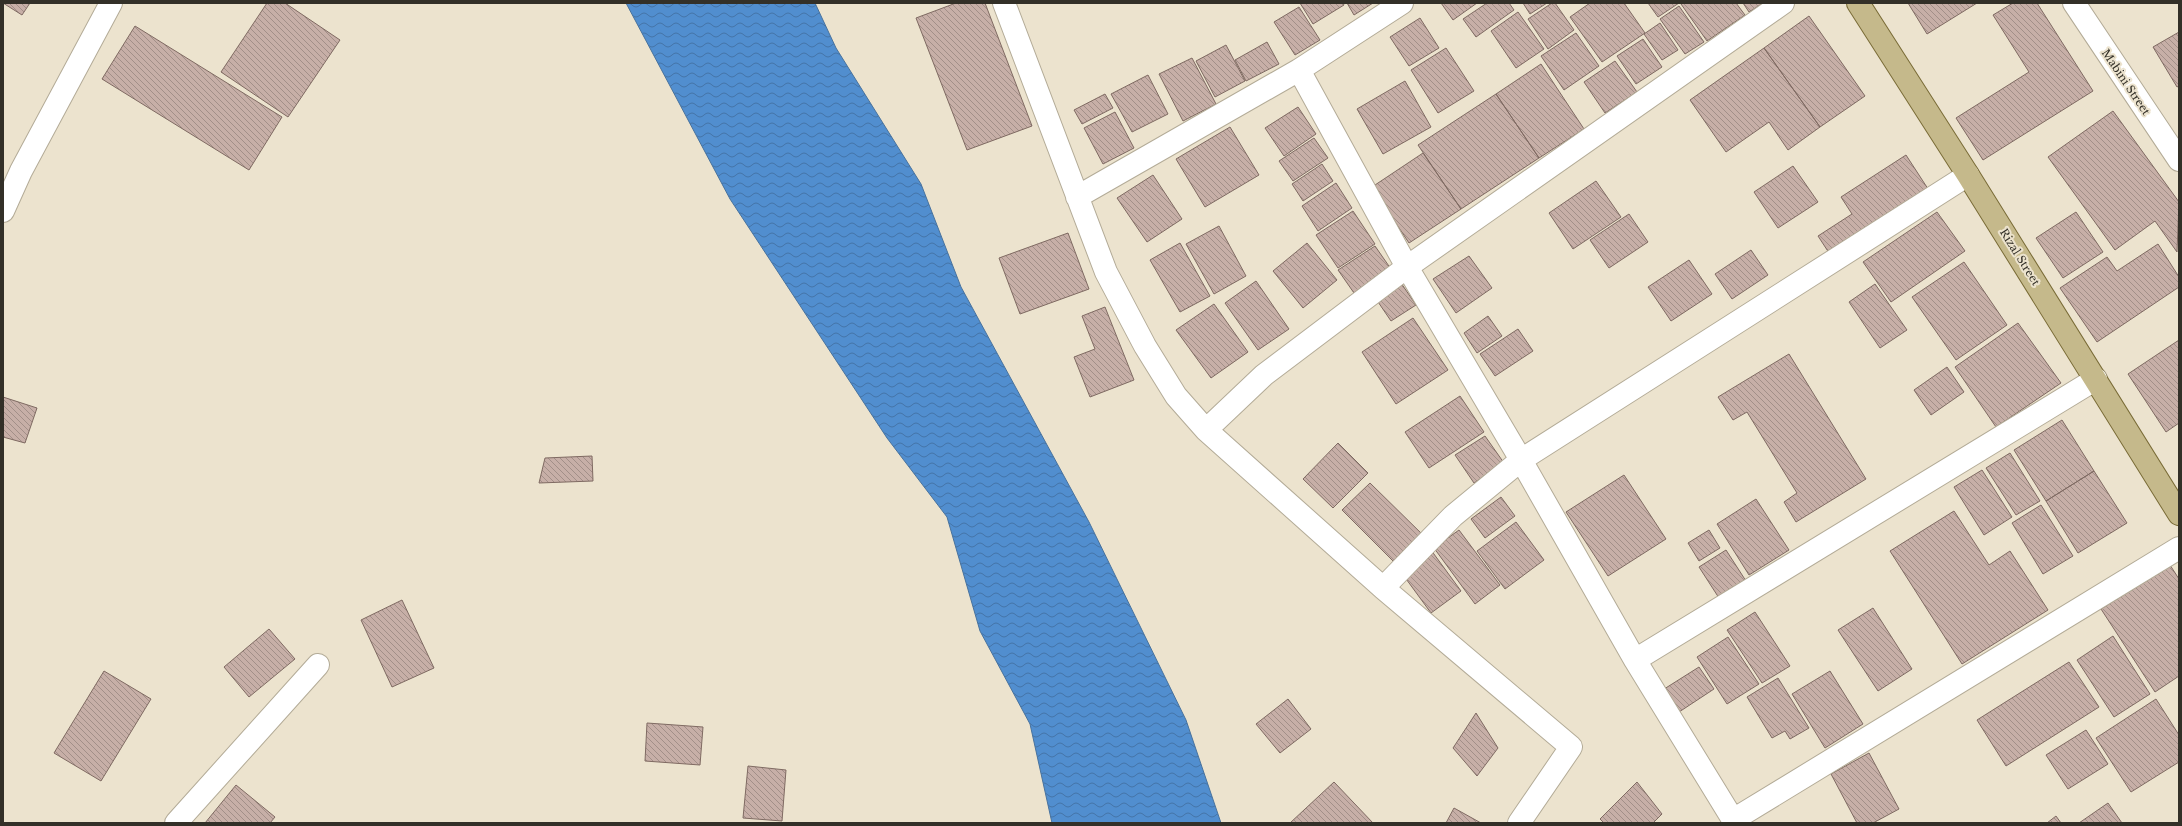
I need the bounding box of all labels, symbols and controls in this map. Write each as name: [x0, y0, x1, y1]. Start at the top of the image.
street label: Mabini Street: [2099, 46, 2154, 118]
street label: Rizal Street: [1997, 226, 2043, 289]

